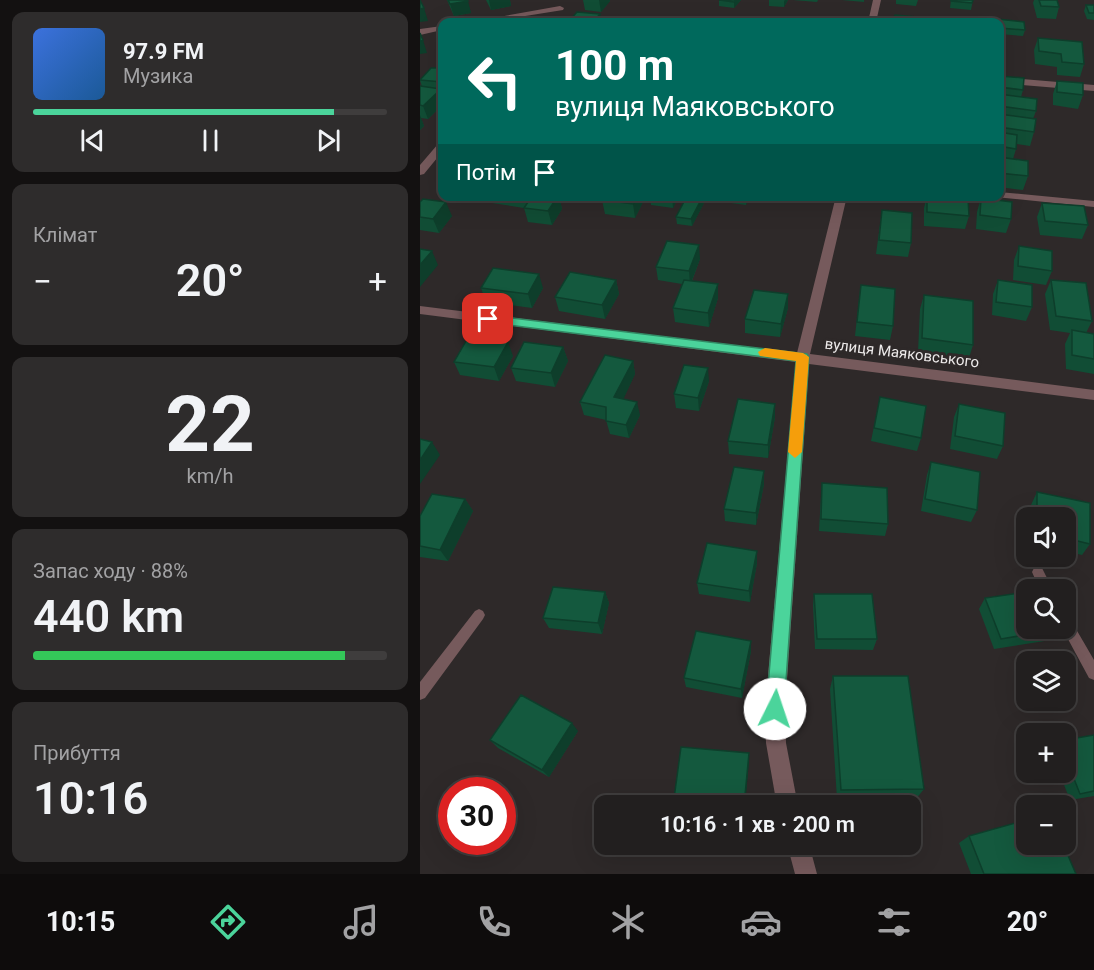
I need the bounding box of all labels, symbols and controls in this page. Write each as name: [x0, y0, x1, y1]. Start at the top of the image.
text: 97.9 FM: [123, 39, 204, 64]
text: 100 m: [555, 41, 674, 90]
icon: left: [456, 42, 534, 120]
text: Музика: [123, 64, 193, 88]
text: вулиця Маяковського: [555, 91, 835, 123]
icon: previous: [76, 124, 109, 157]
icon: pause: [194, 124, 227, 157]
icon: next: [312, 124, 345, 157]
icon: arrive: [528, 156, 561, 189]
text: Потім: [456, 160, 516, 185]
text: Клімат: [33, 223, 97, 247]
text: 20°: [176, 254, 244, 307]
text: −: [33, 262, 52, 301]
text: +: [368, 262, 387, 301]
pin: [462, 293, 513, 344]
icon: arrive: [471, 302, 504, 335]
street label: вулиця Маяковського: [824, 335, 980, 371]
text: 22: [165, 379, 255, 470]
text: km/h: [187, 464, 233, 488]
map controls: [1016, 507, 1076, 855]
button: sound: [1016, 507, 1076, 567]
text: Запас ходу · 88%: [33, 559, 188, 583]
button: search: [1016, 579, 1076, 639]
text: 440 km: [33, 590, 184, 643]
button: layers: [1016, 651, 1076, 711]
position arrow: [743, 677, 807, 741]
button: +: [1016, 723, 1076, 783]
text: Прибуття: [33, 741, 121, 765]
text: 10:16: [33, 772, 148, 825]
speed limit sign: 30: [438, 777, 516, 855]
button: −: [1016, 795, 1076, 855]
text: 10:16 · 1 хв · 200 m: [660, 812, 855, 837]
icon: directions: [207, 901, 249, 943]
icon: music: [340, 901, 382, 943]
icon: phone: [473, 901, 515, 943]
icon: climate: [607, 901, 649, 943]
icon: car: [740, 901, 782, 943]
icon: filters: [873, 901, 915, 943]
text: 10:15: [46, 906, 115, 938]
text: 20°: [1007, 906, 1048, 938]

